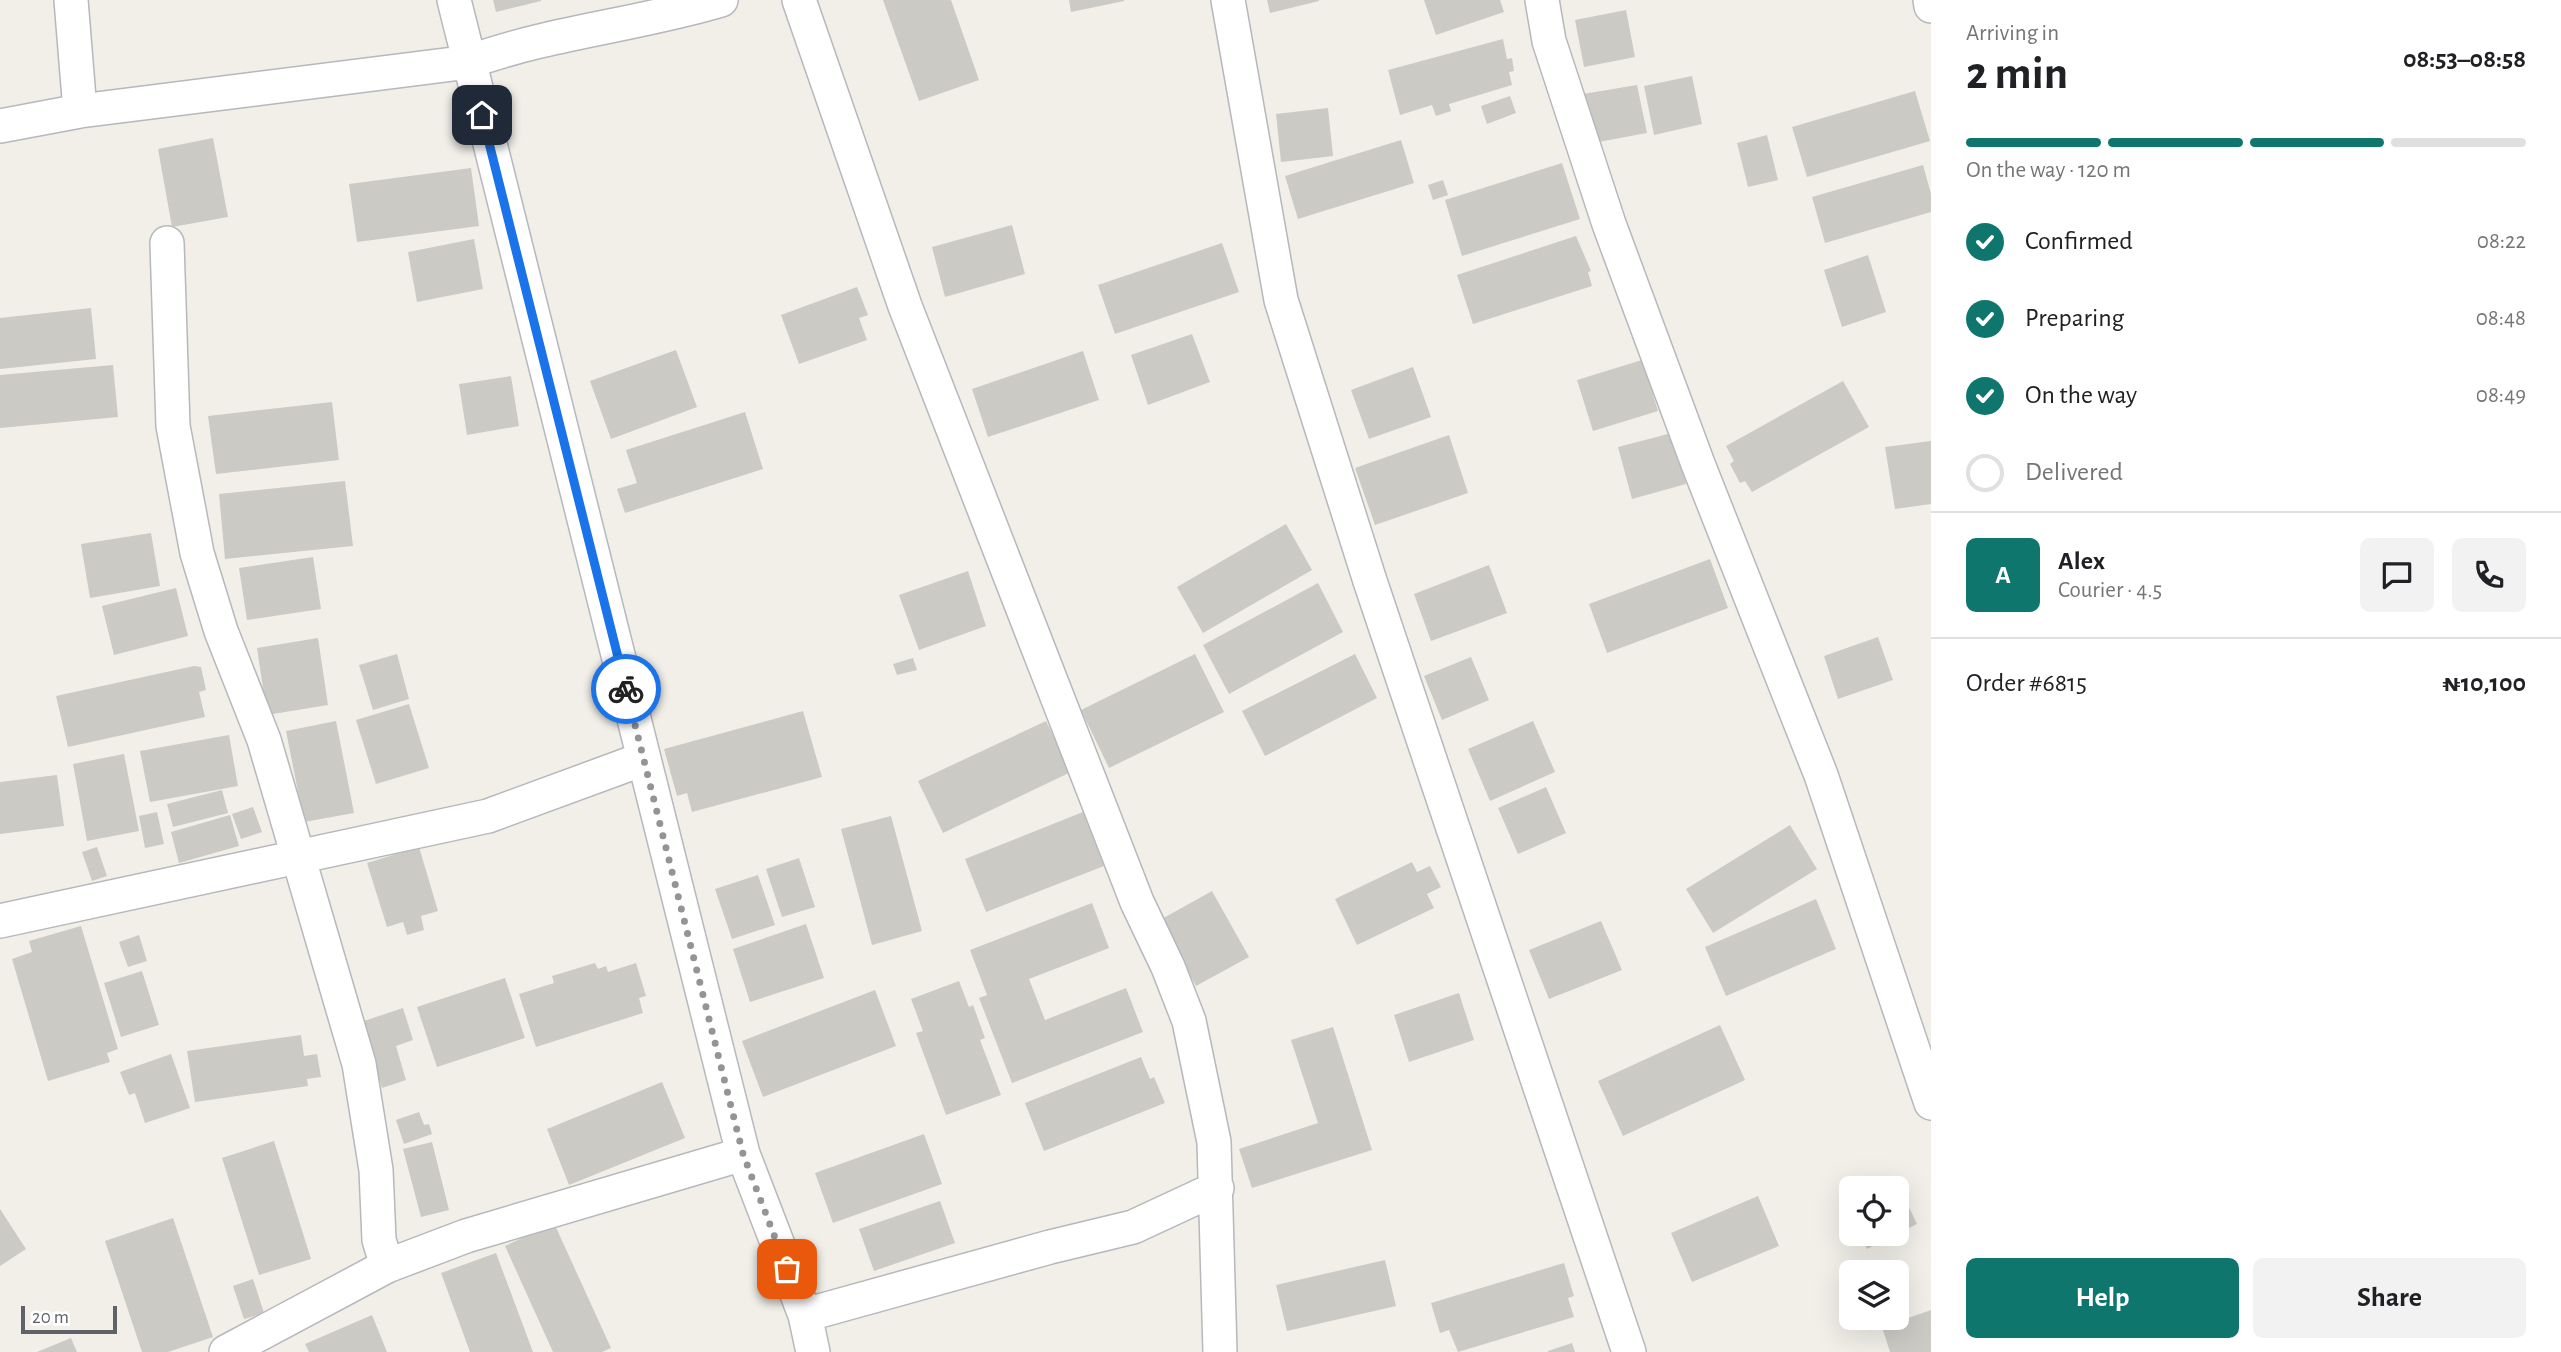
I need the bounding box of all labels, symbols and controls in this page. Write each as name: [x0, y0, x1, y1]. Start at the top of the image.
text: Arriving in: [1966, 22, 2059, 45]
text: 08:53–08:58: [2403, 46, 2526, 72]
text: 2 min: [1966, 51, 2068, 97]
pin: [452, 85, 512, 145]
icon: home: [463, 96, 501, 134]
text: On the way · 120 m: [1966, 159, 2131, 182]
icon: check: [1966, 223, 2004, 261]
text: Confirmed: [2025, 228, 2133, 254]
text: 08:22: [2477, 230, 2526, 253]
icon: check: [1966, 300, 2004, 338]
text: Preparing: [2025, 305, 2124, 331]
text: 08:48: [2476, 307, 2526, 330]
icon: check: [1966, 377, 2004, 415]
text: On the way: [2025, 382, 2137, 408]
text: 08:49: [2476, 384, 2526, 407]
text: Delivered: [2025, 459, 2123, 485]
button: chat: [2360, 538, 2434, 612]
button: phone: [2452, 538, 2526, 612]
text: Alex: [2058, 548, 2105, 574]
text: A: [1995, 562, 2011, 588]
text: Courier · 4.5: [2058, 579, 2162, 602]
courier: [591, 654, 661, 724]
icon: bike: [607, 670, 645, 708]
text: Order #6815: [1966, 670, 2087, 696]
text: ₦10,100: [2442, 670, 2526, 696]
map controls: [1839, 1176, 1909, 1330]
button: locate: [1839, 1176, 1909, 1246]
pin: [757, 1239, 817, 1299]
icon: bag: [768, 1250, 806, 1288]
button: Help: [1966, 1258, 2239, 1338]
button: Share: [2253, 1258, 2526, 1338]
button: layers: [1839, 1260, 1909, 1330]
scale bar: [21, 1303, 117, 1335]
text: 20 m: [32, 1308, 69, 1327]

